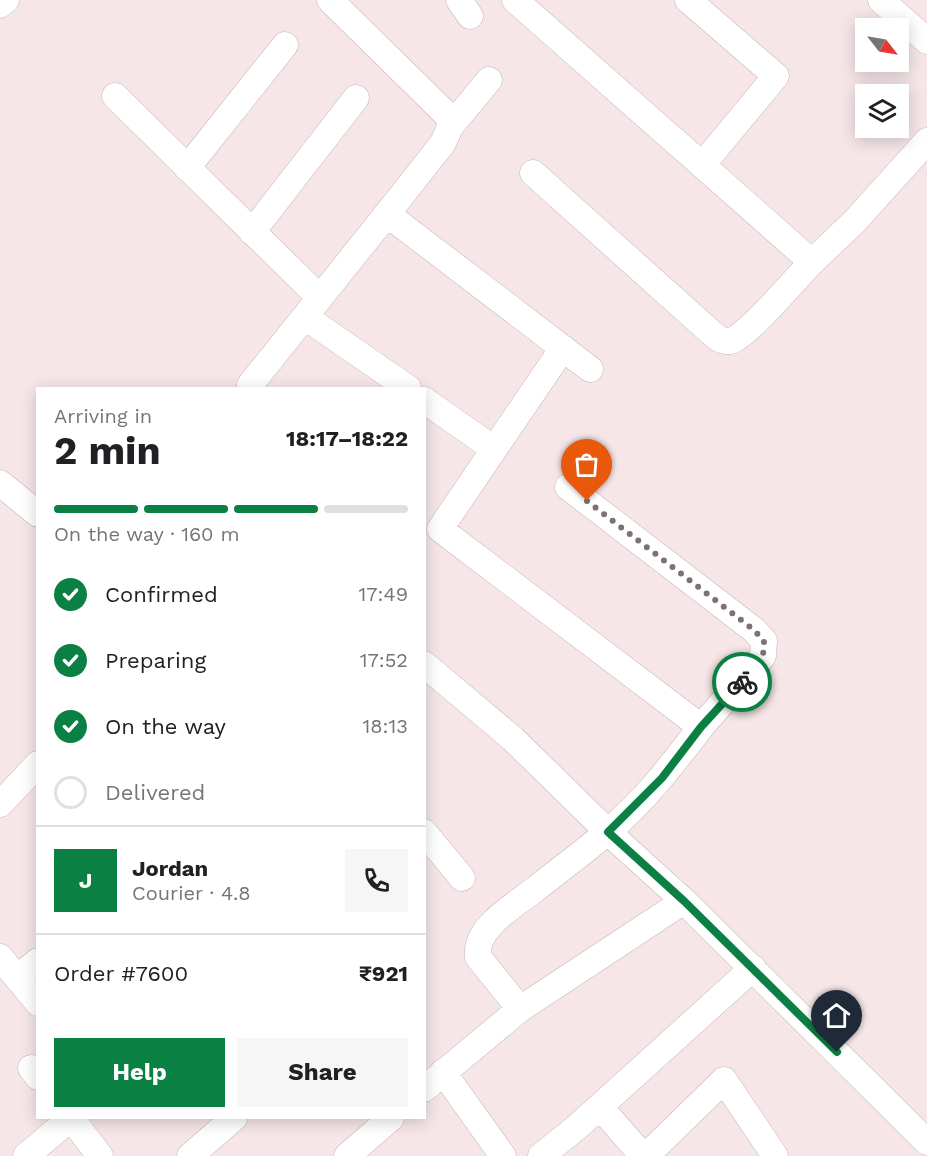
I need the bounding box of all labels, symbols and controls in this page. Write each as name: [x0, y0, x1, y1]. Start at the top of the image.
north arrow: [855, 18, 909, 72]
map controls: [855, 18, 909, 138]
button: layers: [855, 84, 909, 138]
text: Arriving in: [54, 404, 152, 428]
text: 18:17–18:22: [286, 426, 408, 451]
text: 2 min: [54, 428, 161, 473]
pin: [561, 439, 612, 501]
icon: bag: [570, 448, 603, 481]
text: On the way · 160 m: [54, 522, 239, 546]
icon: check: [54, 578, 87, 611]
text: Confirmed: [105, 582, 218, 607]
text: 17:49: [359, 582, 408, 606]
icon: check: [54, 644, 87, 677]
text: Preparing: [105, 648, 206, 673]
text: 17:52: [360, 648, 408, 672]
courier: [712, 652, 772, 712]
icon: bike: [726, 666, 759, 699]
icon: check: [54, 710, 87, 743]
text: On the way: [105, 714, 226, 739]
text: 18:13: [363, 714, 408, 738]
text: Delivered: [105, 780, 205, 805]
button: phone: [345, 849, 408, 912]
text: Jordan: [132, 856, 208, 881]
text: J: [79, 868, 92, 893]
text: Courier · 4.8: [132, 881, 251, 905]
text: Order #7600: [54, 961, 188, 986]
text: ₹921: [359, 961, 408, 986]
pin: [811, 990, 862, 1052]
icon: home: [820, 999, 853, 1032]
button: Help: [54, 1038, 225, 1107]
button: Share: [237, 1038, 408, 1107]

